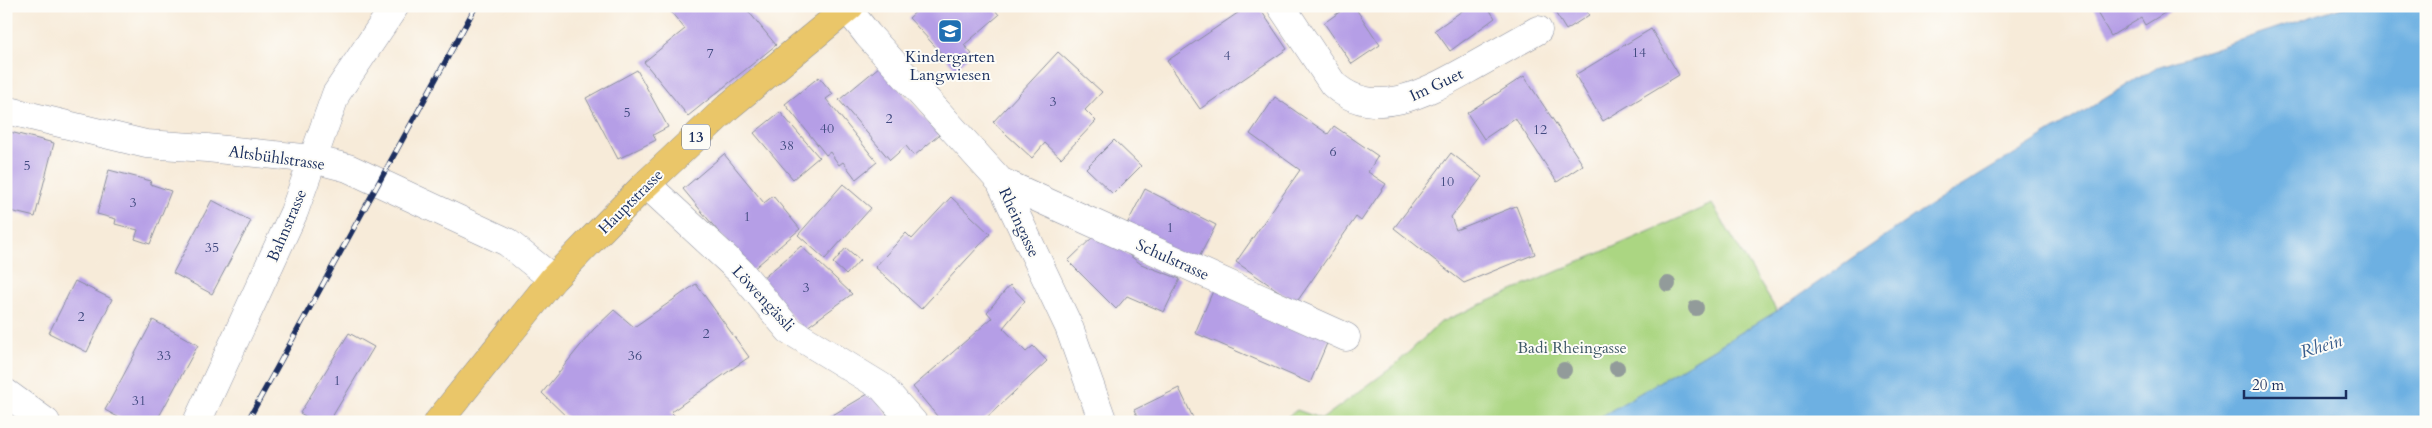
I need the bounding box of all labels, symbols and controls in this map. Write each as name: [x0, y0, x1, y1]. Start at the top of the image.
school or university icon: Kindergarten Langwiesen: [937, 18, 963, 44]
house number: 14: [1632, 43, 1646, 62]
house number: 7: [706, 44, 714, 63]
place label: Kindergarten Langwiesen: [905, 46, 995, 86]
house number: 4: [1223, 46, 1231, 65]
street label: Im Guet: [1406, 63, 1467, 107]
house number: 3: [1049, 92, 1057, 111]
house number: 5: [623, 103, 631, 122]
house number: 2: [885, 109, 893, 128]
house number: 40: [820, 119, 834, 138]
house number: 12: [1533, 120, 1547, 139]
road number: 13: [682, 124, 710, 150]
house number: 38: [780, 136, 794, 155]
street label: Altsbühlstrasse: [227, 140, 327, 176]
house number: 6: [1329, 142, 1337, 161]
house number: 5: [23, 156, 31, 175]
street label: Hauptstrasse: [593, 164, 668, 239]
house number: 10: [1440, 172, 1454, 191]
street label: Rheingasse: [993, 184, 1045, 261]
street label: Bahnstrasse: [262, 186, 312, 265]
house number: 3: [129, 193, 137, 212]
house number: 1: [743, 207, 751, 226]
house number: 1: [1166, 218, 1174, 237]
street label: Schulstrasse: [1132, 234, 1213, 286]
house number: 35: [205, 238, 219, 257]
street label: Löwengässli: [727, 261, 800, 337]
house number: 3: [802, 278, 810, 297]
house number: 2: [77, 307, 85, 326]
house number: 2: [702, 324, 710, 343]
water label: Rhein: [2297, 328, 2345, 365]
park label: Badi Rheingasse: [1517, 337, 1627, 359]
house number: 33: [157, 346, 171, 365]
house number: 36: [628, 346, 642, 365]
scale bar: [2244, 368, 2347, 400]
house number: 1: [333, 371, 341, 390]
text: 20 m: [2252, 375, 2284, 395]
house number: 31: [132, 391, 146, 410]

